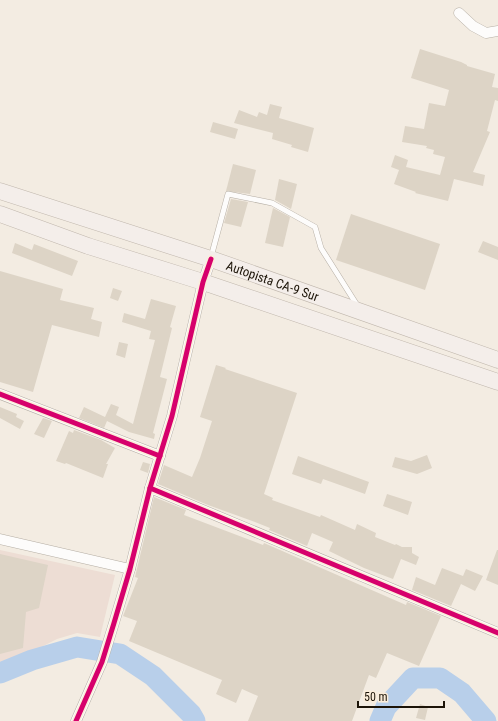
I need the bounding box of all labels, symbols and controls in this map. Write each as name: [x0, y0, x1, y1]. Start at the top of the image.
street label: Autopista CA-9 Sur: [224, 258, 321, 304]
scale bar: [358, 683, 444, 709]
text: 50 m: [364, 690, 388, 704]

